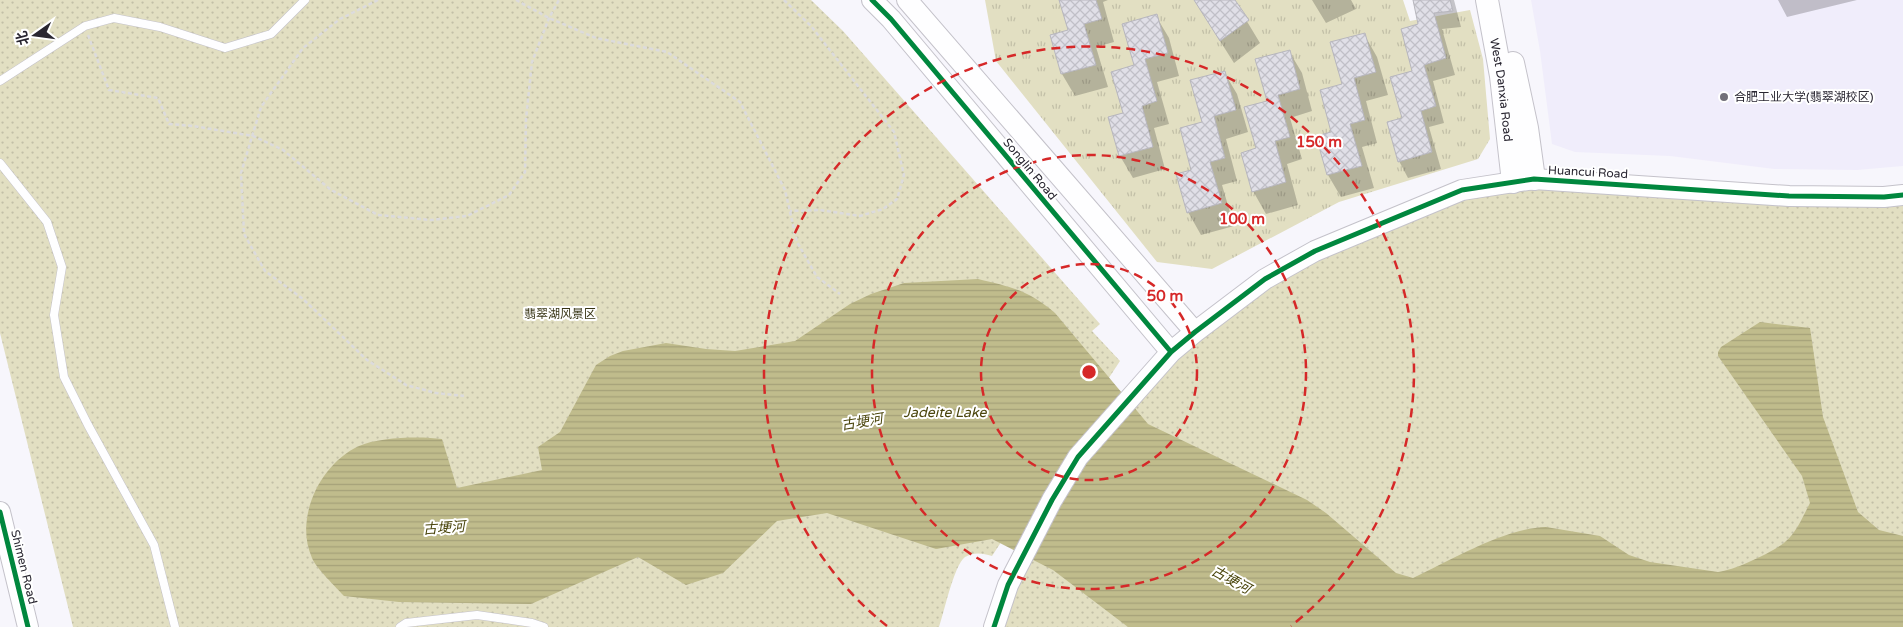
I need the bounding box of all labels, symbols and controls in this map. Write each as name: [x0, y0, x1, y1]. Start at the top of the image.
north arrow: [10, 10, 60, 60]
text: 北: [13, 29, 33, 47]
street label: West Danxia Road: [1487, 37, 1515, 142]
place label: 合肥工业大学(翡翠湖校区): [1734, 90, 1874, 104]
marker: 合肥工业大学(翡翠湖校区): [1718, 91, 1730, 103]
text: 150 m: [1296, 133, 1342, 151]
street label: Songlin Road: [1000, 135, 1060, 203]
street label: Huancui Road: [1548, 163, 1628, 181]
text: 100 m: [1219, 210, 1265, 228]
text: 50 m: [1147, 287, 1183, 305]
park label: 翡翠湖风景区: [524, 307, 596, 321]
centre of rings: [1080, 363, 1098, 381]
water label: Jadeite Lake: [904, 404, 987, 421]
water label: 古埂河: [840, 410, 887, 434]
water label: 古埂河: [422, 518, 469, 538]
street label: Shimen Road: [8, 528, 40, 606]
water label: 古埂河: [1209, 562, 1256, 599]

